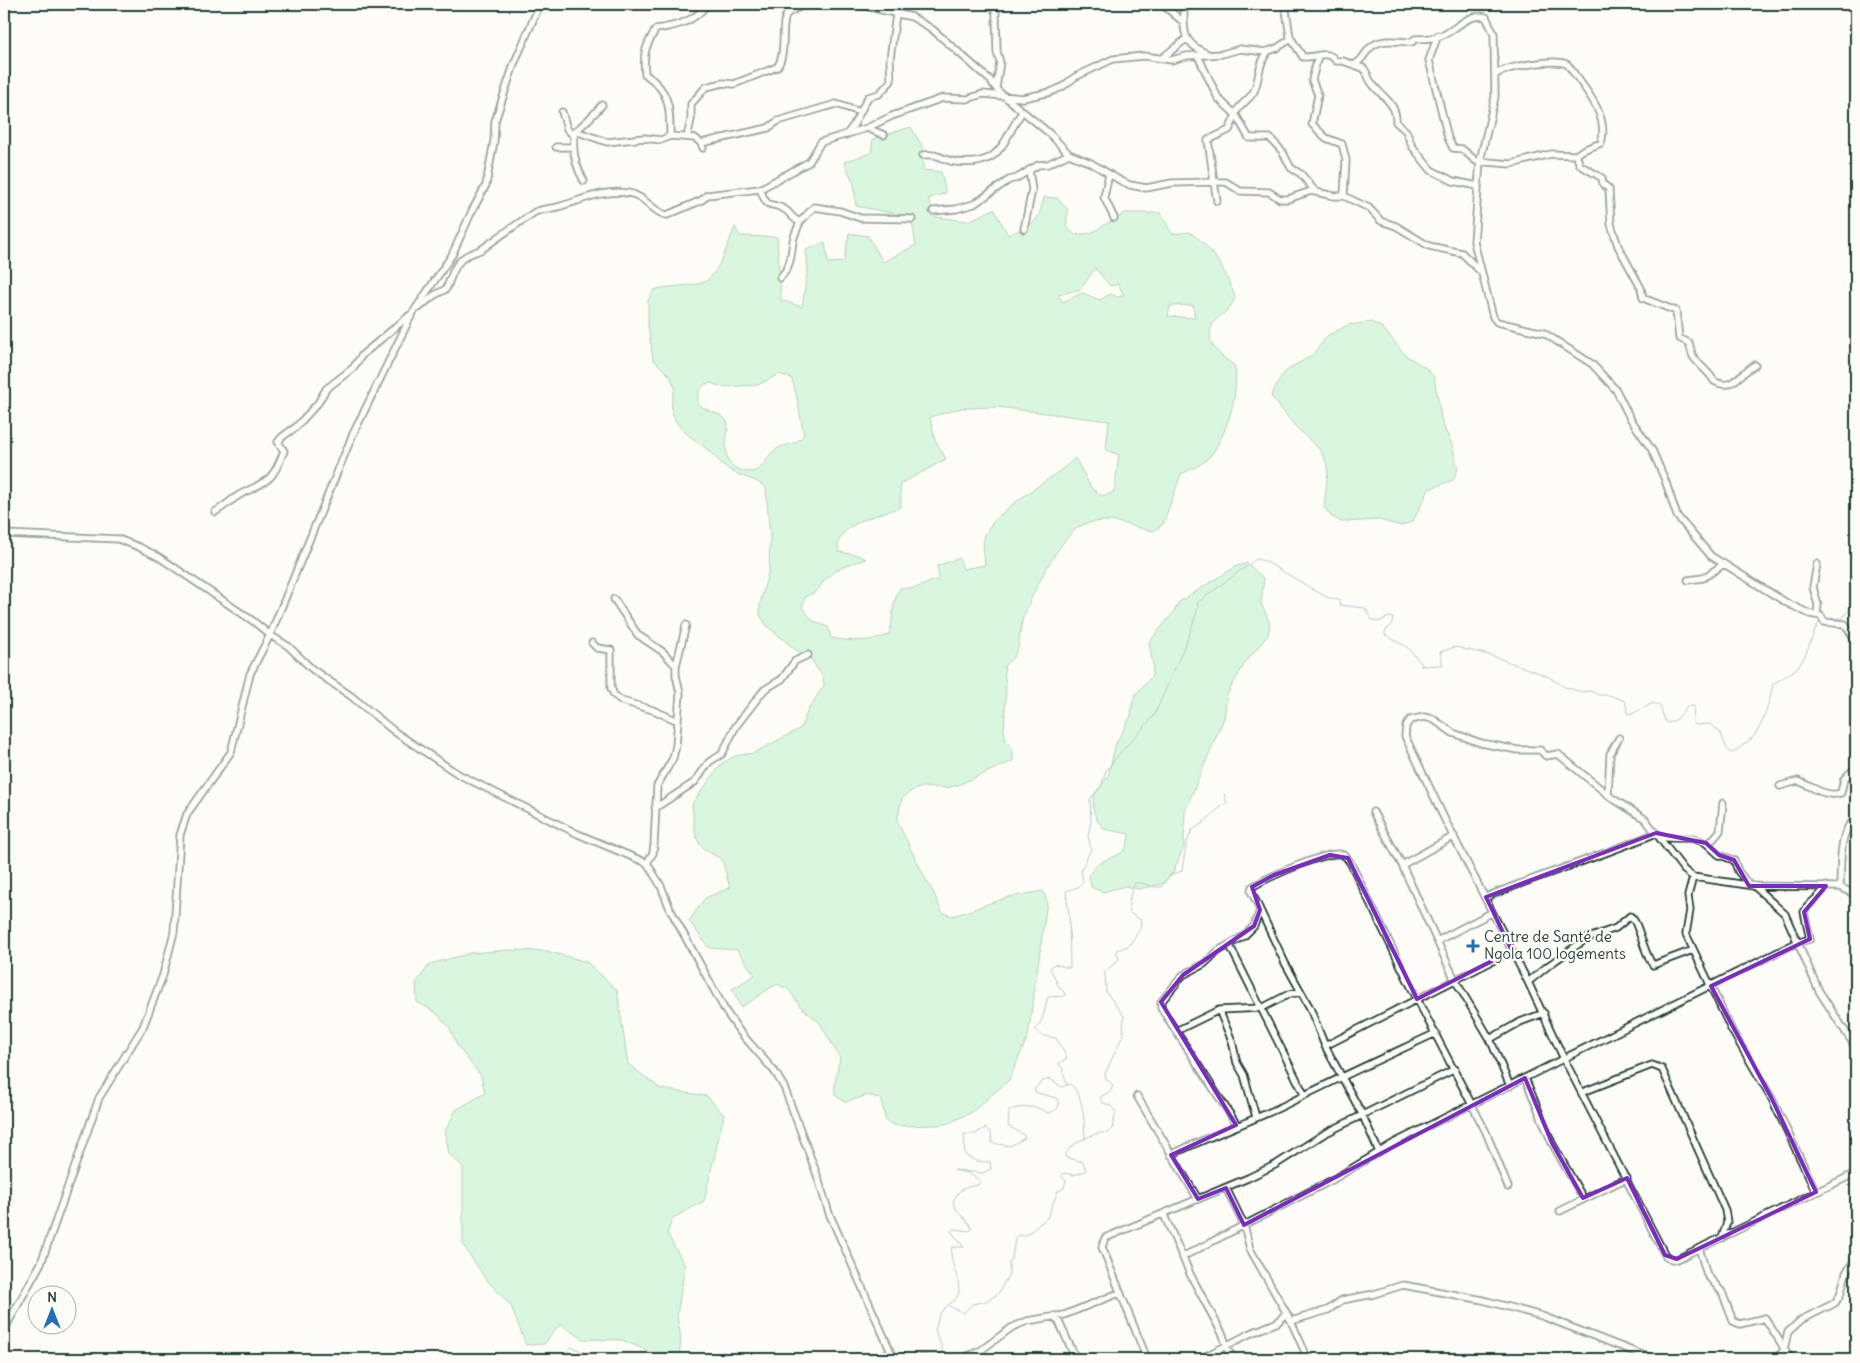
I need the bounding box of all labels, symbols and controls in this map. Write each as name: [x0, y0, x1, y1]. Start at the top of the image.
place label: Centre de Santé de Ngola 100 logements: [1484, 927, 1626, 963]
marker: Centre de Santé de Ngola 100 logements: [1466, 939, 1480, 953]
north arrow: [28, 1286, 78, 1336]
text: N: [47, 1288, 57, 1306]

